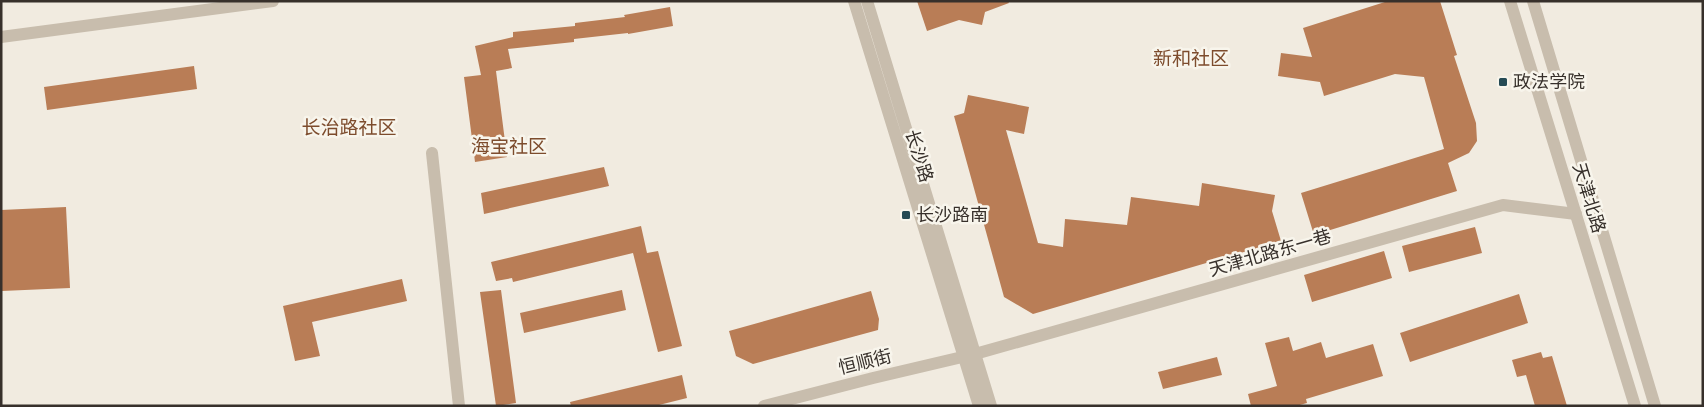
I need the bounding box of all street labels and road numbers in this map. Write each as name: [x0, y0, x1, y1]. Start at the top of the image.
street label: 长沙路: [901, 127, 937, 185]
street label: 天津北路: [1568, 160, 1610, 236]
street label: 天津北路东一巷: [1206, 225, 1334, 281]
street label: 恒顺街: [836, 345, 894, 379]

